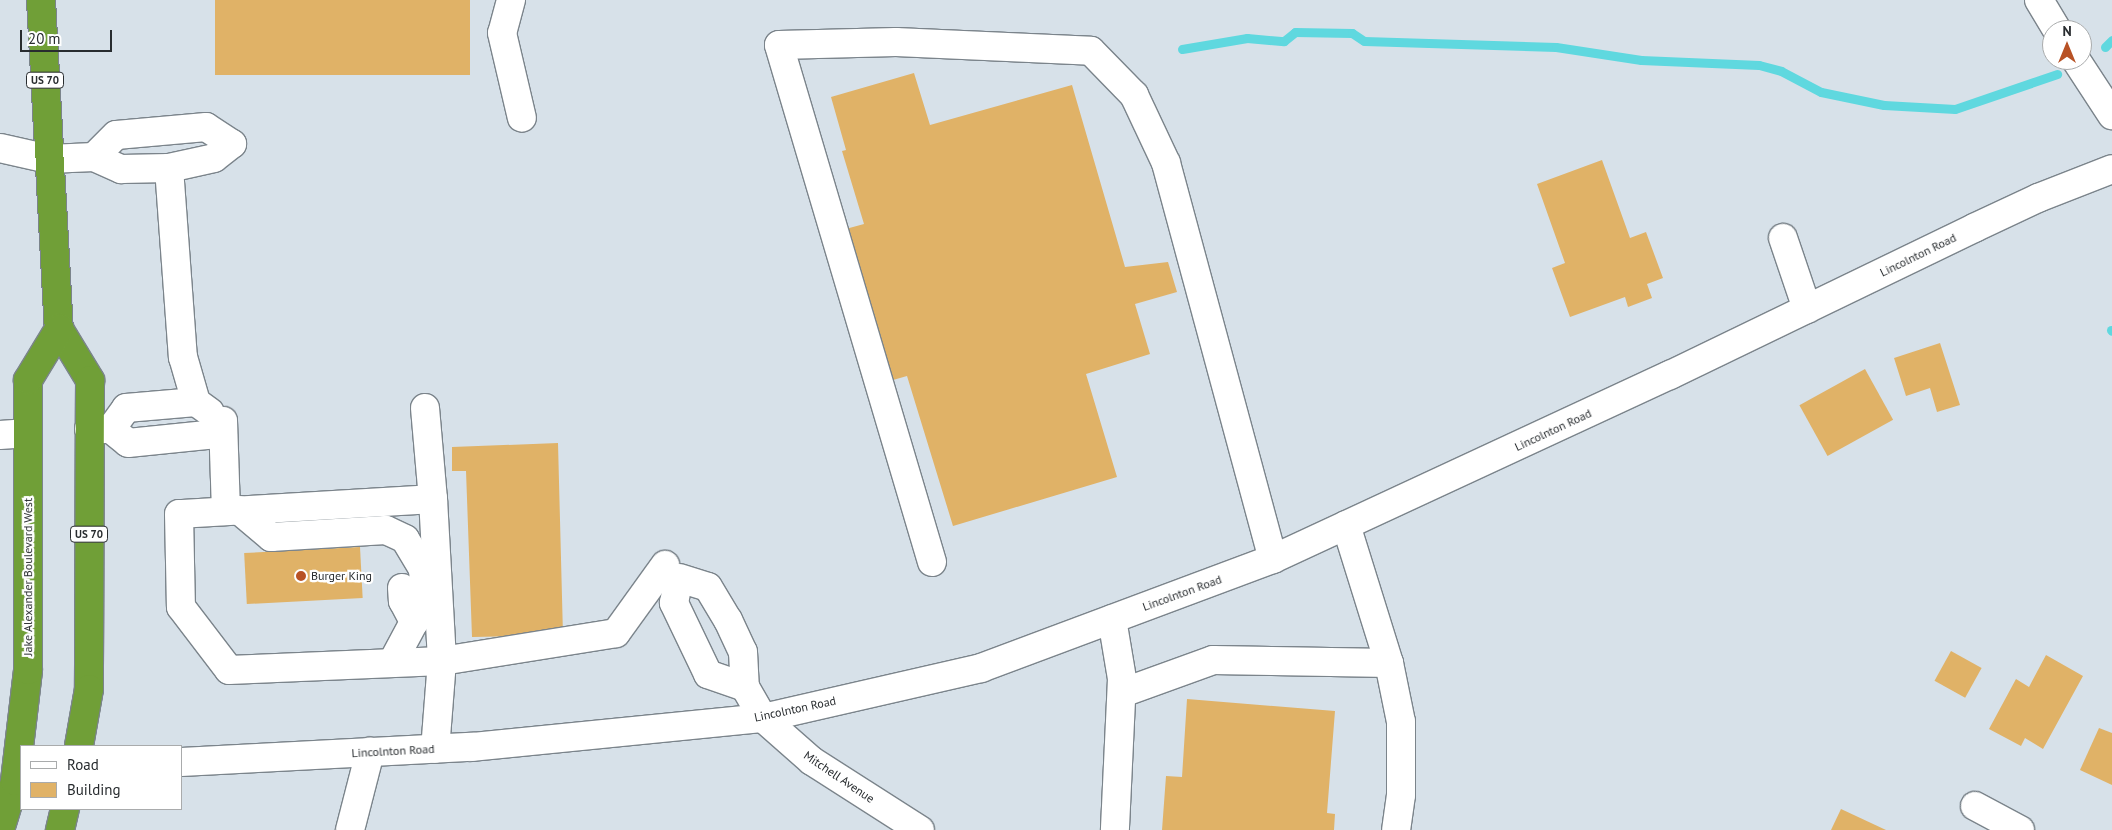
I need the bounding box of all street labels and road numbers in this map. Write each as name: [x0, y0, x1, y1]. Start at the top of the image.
road number: US 70: [25, 72, 65, 88]
street label: Lincolnton Road: [1877, 230, 1959, 280]
street label: Lincolnton Road: [1512, 406, 1594, 454]
street label: Jake Alexander Boulevard West: [21, 498, 35, 656]
road number: US 70: [69, 526, 109, 542]
street label: Lincolnton Road: [1140, 572, 1224, 614]
street label: Lincolnton Road: [753, 693, 837, 725]
street label: Lincolnton Road: [351, 742, 435, 760]
street label: Mitchell Avenue: [801, 748, 877, 806]

